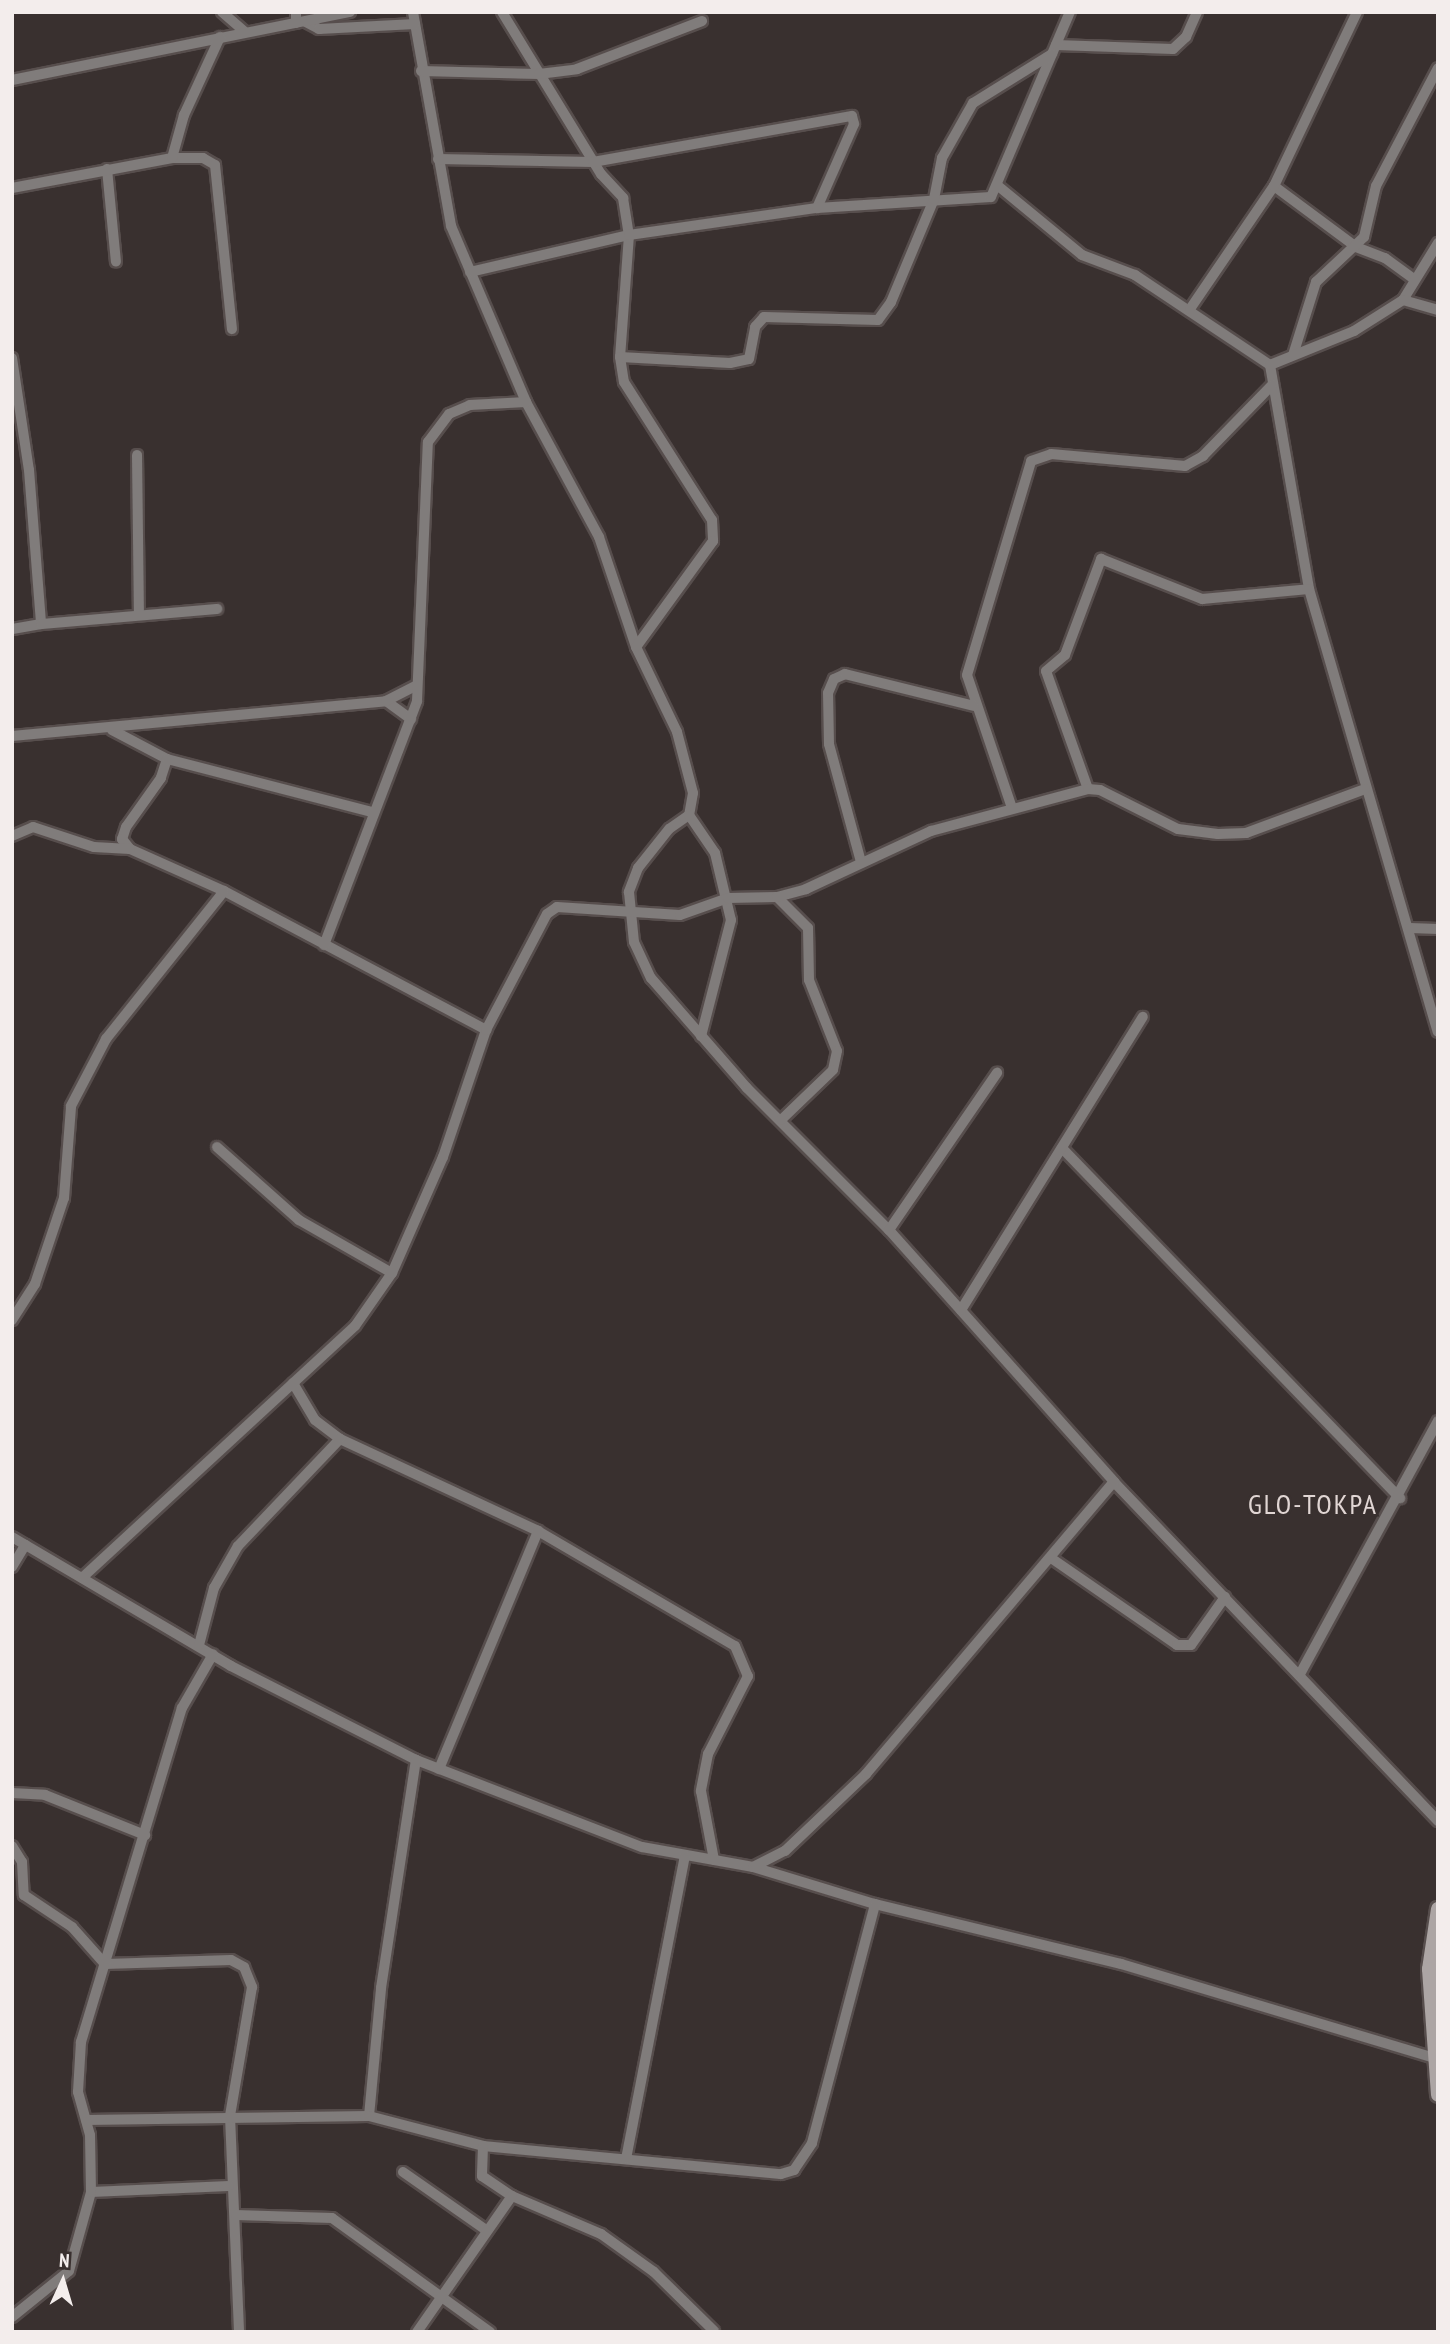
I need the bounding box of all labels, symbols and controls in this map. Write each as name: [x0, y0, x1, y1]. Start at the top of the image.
district label: GLO-TOKPA: [1249, 1487, 1377, 1521]
north arrow: [28, 2246, 98, 2316]
text: N: [58, 2248, 70, 2272]

